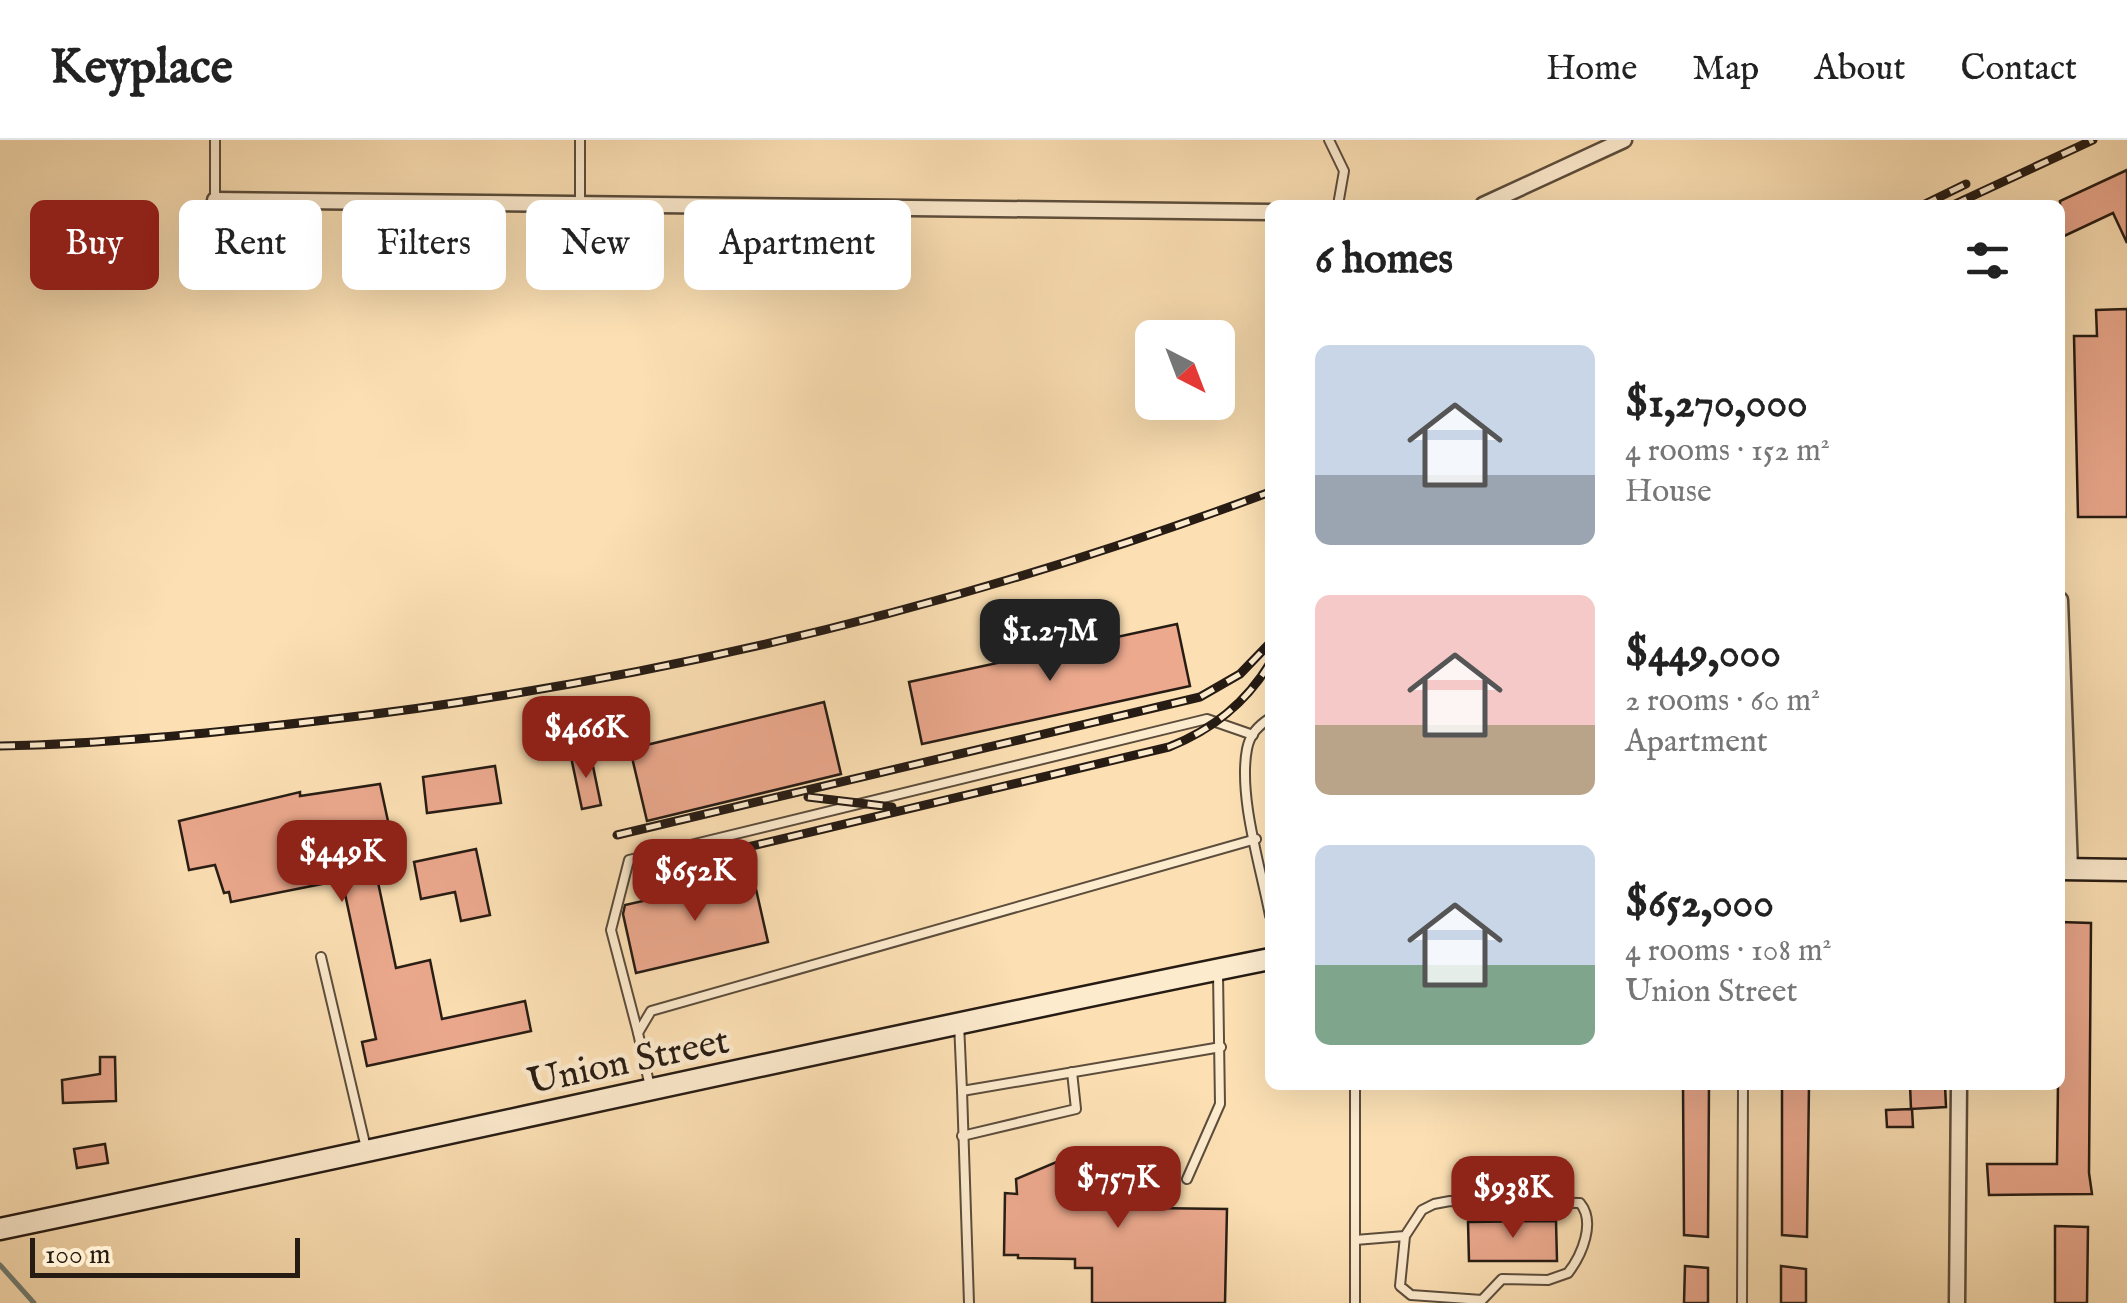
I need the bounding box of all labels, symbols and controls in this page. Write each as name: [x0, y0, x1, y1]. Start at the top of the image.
text: Keyplace: [50, 39, 233, 99]
text: Home: [1546, 47, 1637, 92]
text: Map: [1692, 47, 1759, 92]
text: About: [1814, 47, 1906, 92]
text: Contact: [1961, 47, 2077, 92]
chip: Buy: [30, 200, 159, 290]
chip: Rent: [179, 200, 322, 290]
chip: Filters: [342, 200, 506, 290]
chip: New: [526, 200, 664, 290]
chip: Apartment: [684, 200, 911, 290]
icon: filters: [1960, 233, 2015, 288]
text: 6 homes: [1315, 234, 1453, 287]
north arrow: [1135, 320, 1235, 420]
map controls: [1135, 320, 1235, 420]
text: $1,270,000: [1625, 378, 1808, 431]
icon: home: [1395, 385, 1515, 505]
text: 4 rooms · 152 m²: [1625, 431, 1830, 472]
text: House: [1625, 472, 1712, 513]
pin: $1.27M: [969, 599, 1131, 684]
text: $1.27M: [1002, 611, 1098, 652]
text: $449,000: [1625, 628, 1781, 681]
icon: home: [1395, 635, 1515, 755]
text: 2 rooms · 60 m²: [1625, 681, 1820, 722]
pin: $466K: [516, 696, 656, 781]
text: $466K: [544, 708, 628, 749]
text: Apartment: [1625, 722, 1768, 763]
pin: $449K: [272, 820, 412, 905]
text: $449K: [299, 832, 385, 873]
pin: $652K: [625, 839, 765, 924]
text: $652K: [655, 851, 735, 892]
text: $652,000: [1625, 878, 1774, 931]
icon: home: [1395, 885, 1515, 1005]
text: 4 rooms · 108 m²: [1625, 931, 1832, 972]
text: Union Street: [1625, 972, 1797, 1013]
street label: Union Street: [524, 1018, 734, 1108]
pin: $757K: [1048, 1146, 1188, 1231]
pin: $938K: [1443, 1156, 1583, 1241]
text: $757K: [1077, 1158, 1159, 1199]
text: $938K: [1473, 1168, 1553, 1209]
scale bar: [30, 1233, 300, 1278]
text: 100 m: [45, 1238, 111, 1273]

